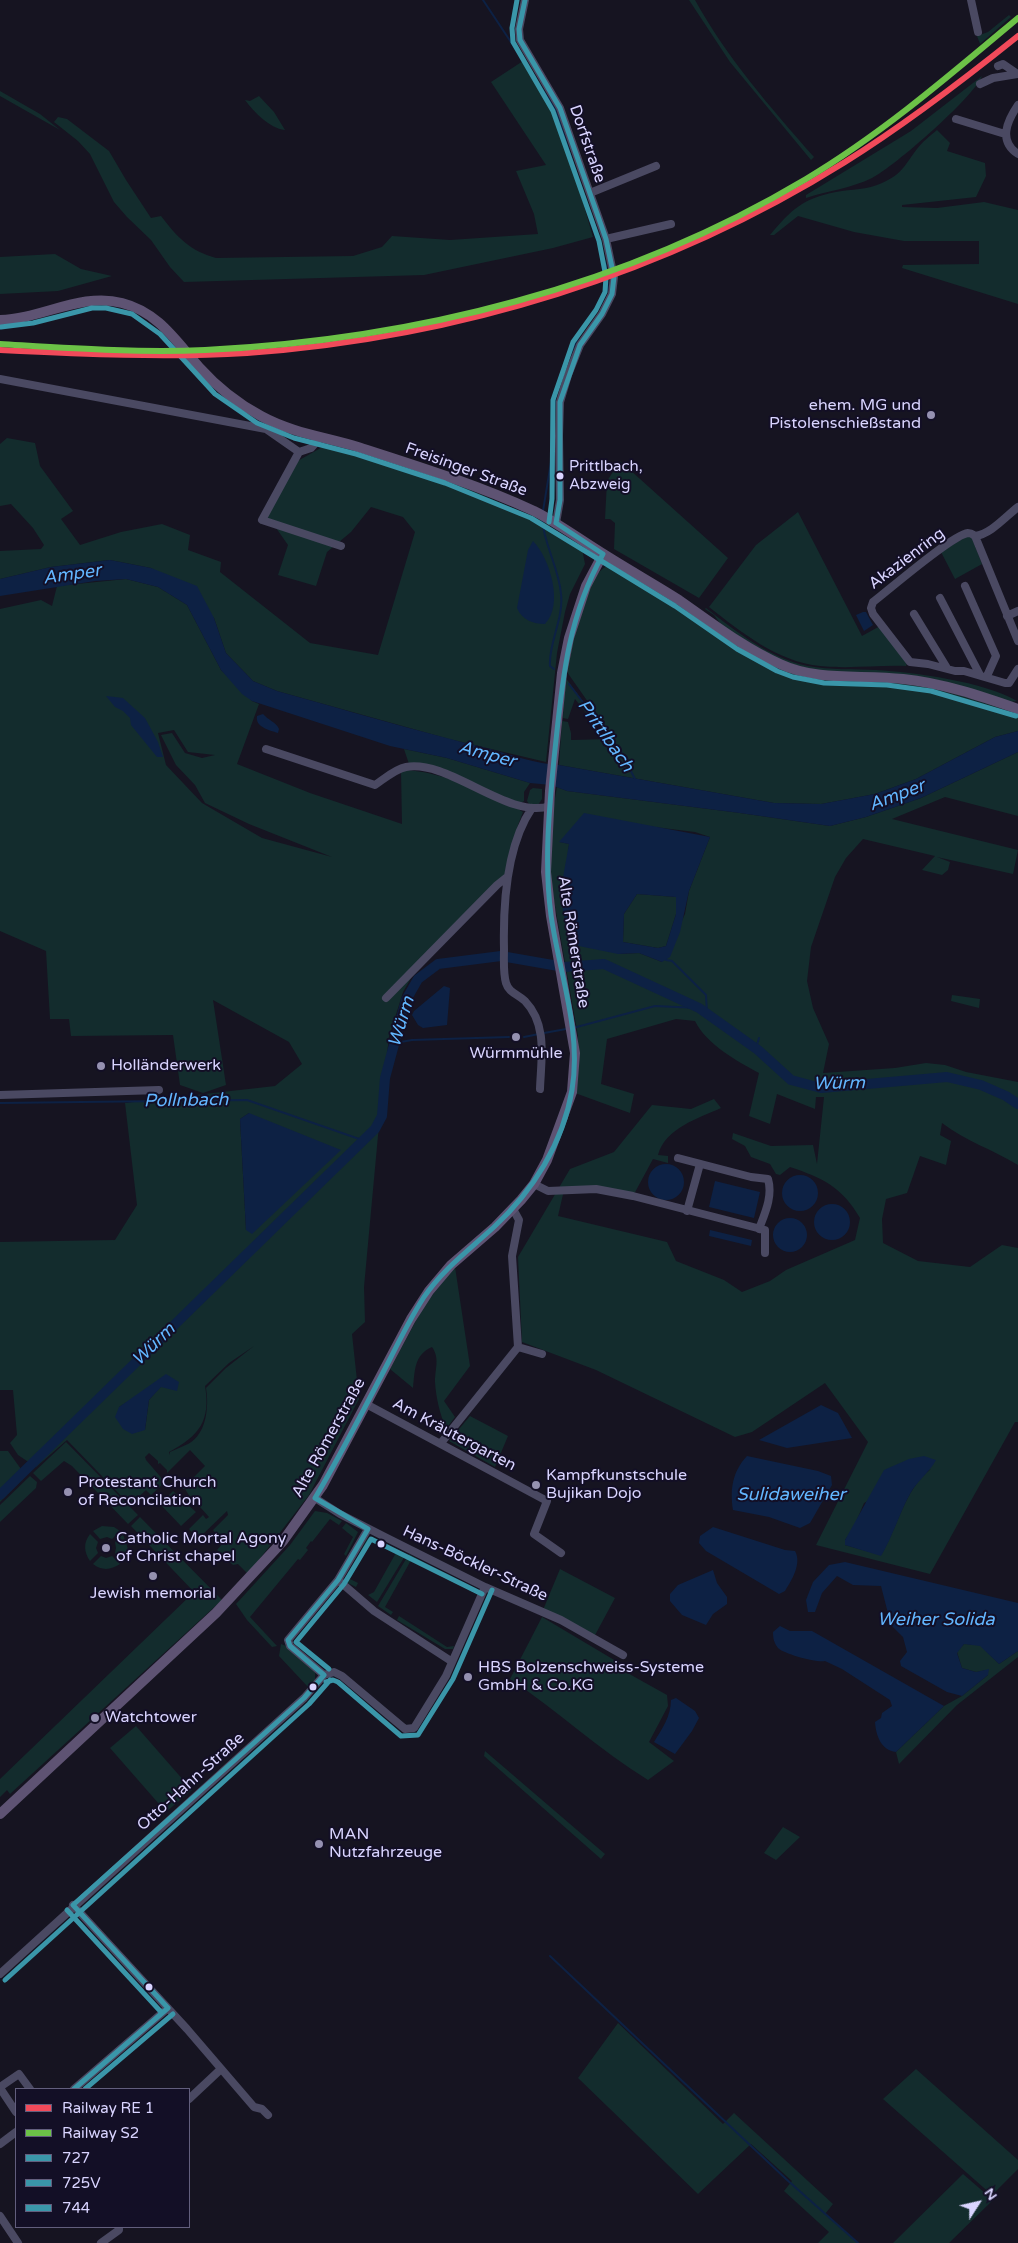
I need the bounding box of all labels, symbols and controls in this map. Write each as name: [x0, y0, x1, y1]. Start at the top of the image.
street label: Dorfstraße: [565, 102, 609, 186]
place label: ehem. MG und Pistolenschießstand: [769, 396, 921, 434]
marker: ehem. MG und Pistolenschießstand: [925, 409, 937, 421]
street label: Freisinger Straße: [402, 439, 530, 501]
place label: Prittlbach, Abzweig: [569, 458, 643, 493]
marker: Prittlbach, Abzweig: [555, 471, 565, 481]
street label: Akazienring: [865, 524, 949, 594]
water label: Amper: [42, 560, 102, 590]
water label: Prittlbach: [572, 696, 638, 776]
water label: Amper: [456, 737, 518, 773]
water label: Amper: [866, 775, 928, 817]
street label: Alte Römerstraße: [553, 874, 593, 1010]
water label: Würm: [384, 994, 420, 1050]
marker: Würmmühle: [510, 1031, 522, 1043]
place label: Würmmühle: [469, 1044, 563, 1064]
place label: Holländerwerk: [111, 1056, 221, 1076]
marker: Holländerwerk: [95, 1060, 107, 1072]
water label: Würm: [813, 1073, 865, 1095]
water label: Pollnbach: [143, 1089, 229, 1113]
water label: Würm: [128, 1319, 180, 1371]
street label: Alte Römerstraße: [288, 1375, 370, 1501]
street label: Am Kräutergarten: [389, 1394, 519, 1476]
place label: Kampfkunstschule Bujikan Dojo: [546, 1466, 687, 1504]
place label: Protestant Church of Reconcilation: [78, 1473, 216, 1511]
marker: Kampfkunstschule Bujikan Dojo: [530, 1479, 542, 1491]
water label: Sulidaweiher: [736, 1484, 846, 1506]
marker: Protestant Church of Reconcilation: [62, 1486, 74, 1498]
street label: Hans-Böckler-Straße: [399, 1522, 551, 1606]
place label: Catholic Mortal Agony of Christ chapel: [116, 1529, 286, 1567]
unlabelled marker: [376, 1539, 386, 1549]
marker: Catholic Mortal Agony of Christ chapel: [100, 1542, 112, 1554]
marker: Jewish memorial: [147, 1570, 159, 1582]
place label: Jewish memorial: [90, 1584, 216, 1604]
water label: Weiher Solida: [877, 1609, 995, 1631]
place label: HBS Bolzenschweiss-Systeme GmbH & Co.KG: [478, 1658, 704, 1696]
marker: HBS Bolzenschweiss-Systeme GmbH & Co.KG: [462, 1671, 474, 1683]
unlabelled marker: [308, 1682, 318, 1692]
place label: Watchtower: [105, 1708, 197, 1728]
marker: Watchtower: [89, 1712, 101, 1724]
street label: Otto-Hahn-Straße: [133, 1729, 249, 1835]
place label: MAN Nutzfahrzeuge: [329, 1825, 442, 1863]
marker: MAN Nutzfahrzeuge: [313, 1838, 325, 1850]
unlabelled marker: [144, 1982, 154, 1992]
legend: [15, 2088, 190, 2228]
text: Railway RE 1: [62, 2099, 154, 2117]
text: Railway S2: [62, 2124, 139, 2142]
text: 727: [62, 2149, 90, 2167]
text: 725V: [62, 2174, 101, 2192]
north arrow: [953, 2178, 1003, 2228]
text: N: [981, 2185, 1001, 2204]
text: 744: [62, 2199, 90, 2217]

